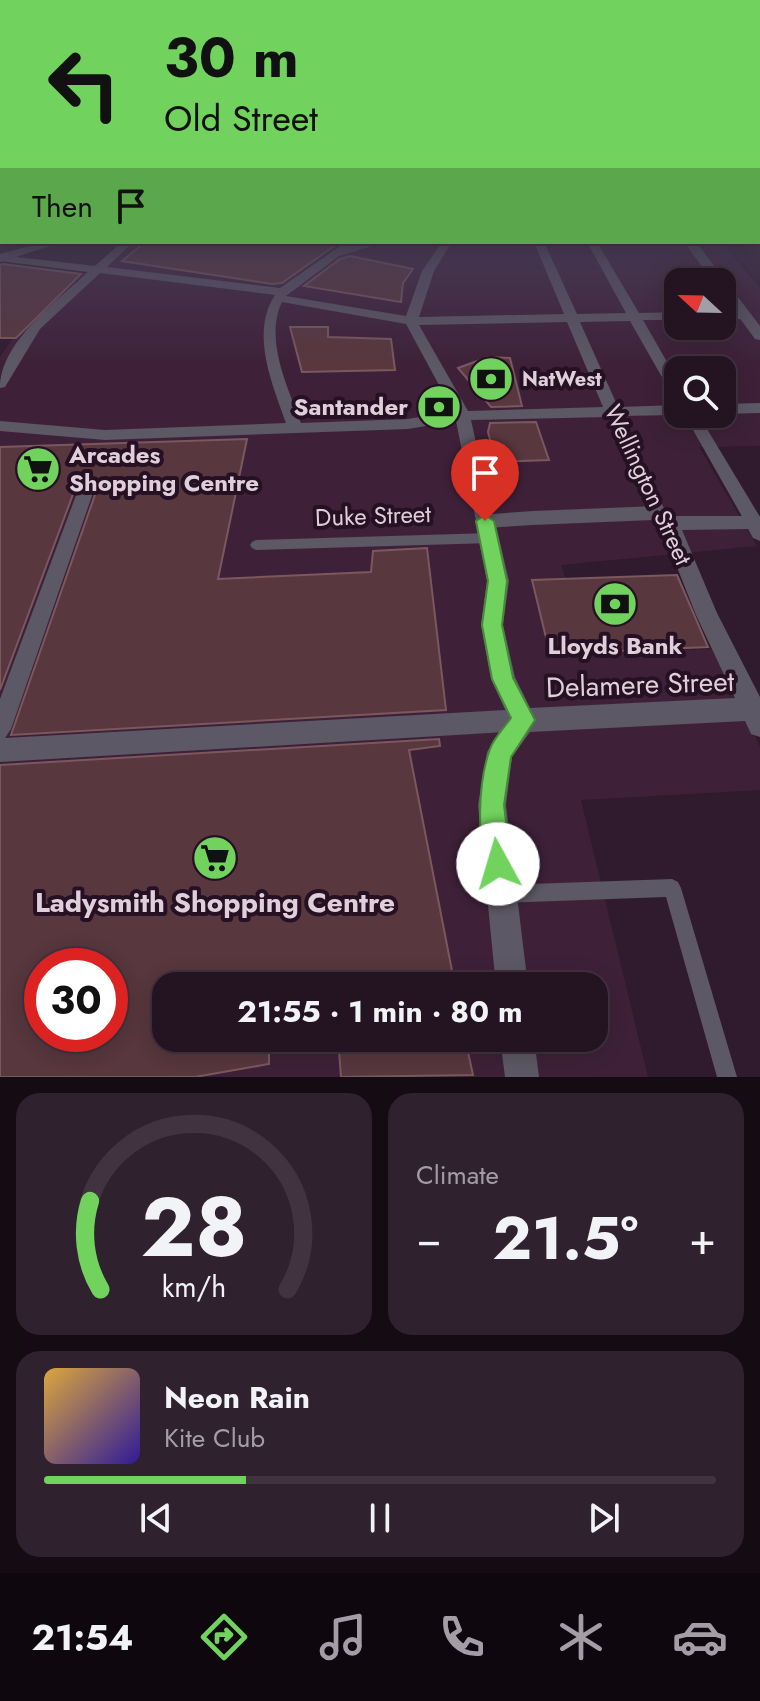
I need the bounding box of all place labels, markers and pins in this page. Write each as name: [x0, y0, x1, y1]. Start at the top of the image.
bank icon: NatWest: [467, 355, 515, 403]
place label: NatWest: [522, 365, 602, 394]
bank icon: Santander: [415, 383, 463, 431]
place label: Santander: [293, 389, 408, 424]
place label: Arcades Shopping Centre: [68, 437, 259, 500]
pin: [451, 439, 519, 521]
supermarket icon: Arcades Shopping Centre: [14, 445, 62, 493]
bank icon: Lloyds Bank: [591, 580, 639, 628]
place label: Lloyds Bank: [548, 628, 683, 663]
supermarket icon: Ladysmith Shopping Centre: [191, 834, 239, 882]
place label: Ladysmith Shopping Centre: [35, 882, 395, 923]

